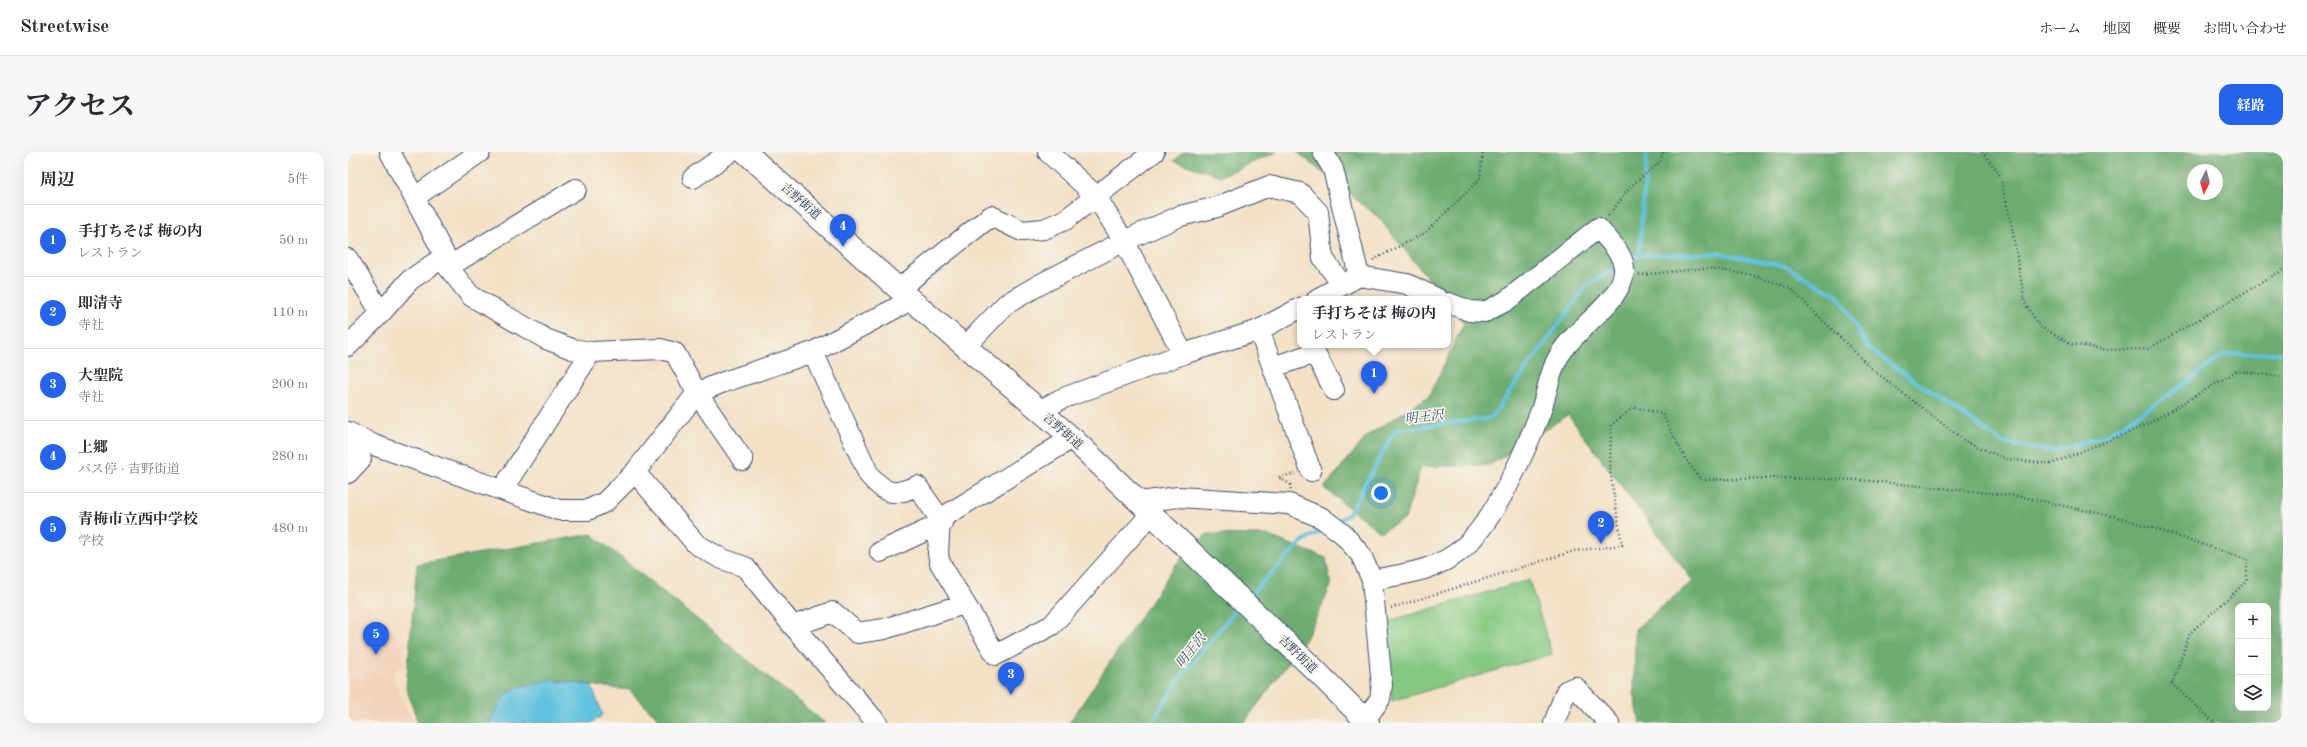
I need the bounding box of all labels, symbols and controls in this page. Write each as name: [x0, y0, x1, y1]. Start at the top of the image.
text: Streetwise: [20, 18, 109, 37]
text: ホーム: [2039, 22, 2081, 36]
text: 地図: [2103, 22, 2131, 36]
text: 概要: [2153, 22, 2181, 36]
text: お問い合わせ: [2203, 22, 2287, 36]
button: 経路: [2219, 84, 2283, 125]
text: アクセス: [24, 94, 135, 122]
north arrow: [2187, 164, 2223, 200]
text: 周辺: [40, 172, 74, 189]
text: 5件: [287, 173, 308, 186]
street label: 吉野街道: [778, 180, 824, 222]
pin: 4: [830, 214, 856, 247]
text: 手打ちそば 梅の内: [78, 225, 202, 240]
text: 1: [49, 234, 57, 247]
text: 50 m: [279, 234, 308, 247]
text: レストラン: [78, 247, 143, 260]
popup: [1297, 296, 1451, 348]
text: 即清寺: [78, 297, 123, 312]
text: 2: [49, 306, 57, 319]
text: 110 m: [271, 306, 308, 319]
text: 手打ちそば 梅の内: [1312, 307, 1436, 322]
text: 寺社: [78, 319, 104, 332]
text: レストラン: [1312, 329, 1377, 342]
pin: 1: [1361, 361, 1387, 394]
text: 大聖院: [78, 369, 123, 384]
text: 3: [49, 378, 57, 391]
text: 200 m: [271, 378, 308, 391]
text: 寺社: [78, 391, 104, 404]
water label: 明王沢: [1404, 407, 1446, 426]
street label: 吉野街道: [1040, 410, 1086, 452]
text: 上郷: [78, 441, 108, 456]
text: 4: [49, 450, 57, 463]
text: 280 m: [271, 450, 308, 463]
text: バス停 · 吉野街道: [78, 463, 180, 476]
your location: [1371, 483, 1391, 503]
pin: 2: [1588, 511, 1614, 544]
text: 青梅市立西中学校: [78, 513, 198, 528]
text: 5: [49, 522, 57, 535]
text: 480 m: [271, 522, 308, 535]
text: 学校: [78, 535, 104, 548]
map controls: [2235, 603, 2271, 711]
button: +: [2235, 603, 2271, 639]
pin: 5: [363, 622, 389, 655]
water label: 明王沢: [1173, 629, 1210, 670]
street label: 吉野街道: [1276, 632, 1320, 676]
button: −: [2235, 639, 2271, 675]
pin: 3: [998, 662, 1024, 695]
button: layers: [2235, 675, 2271, 711]

